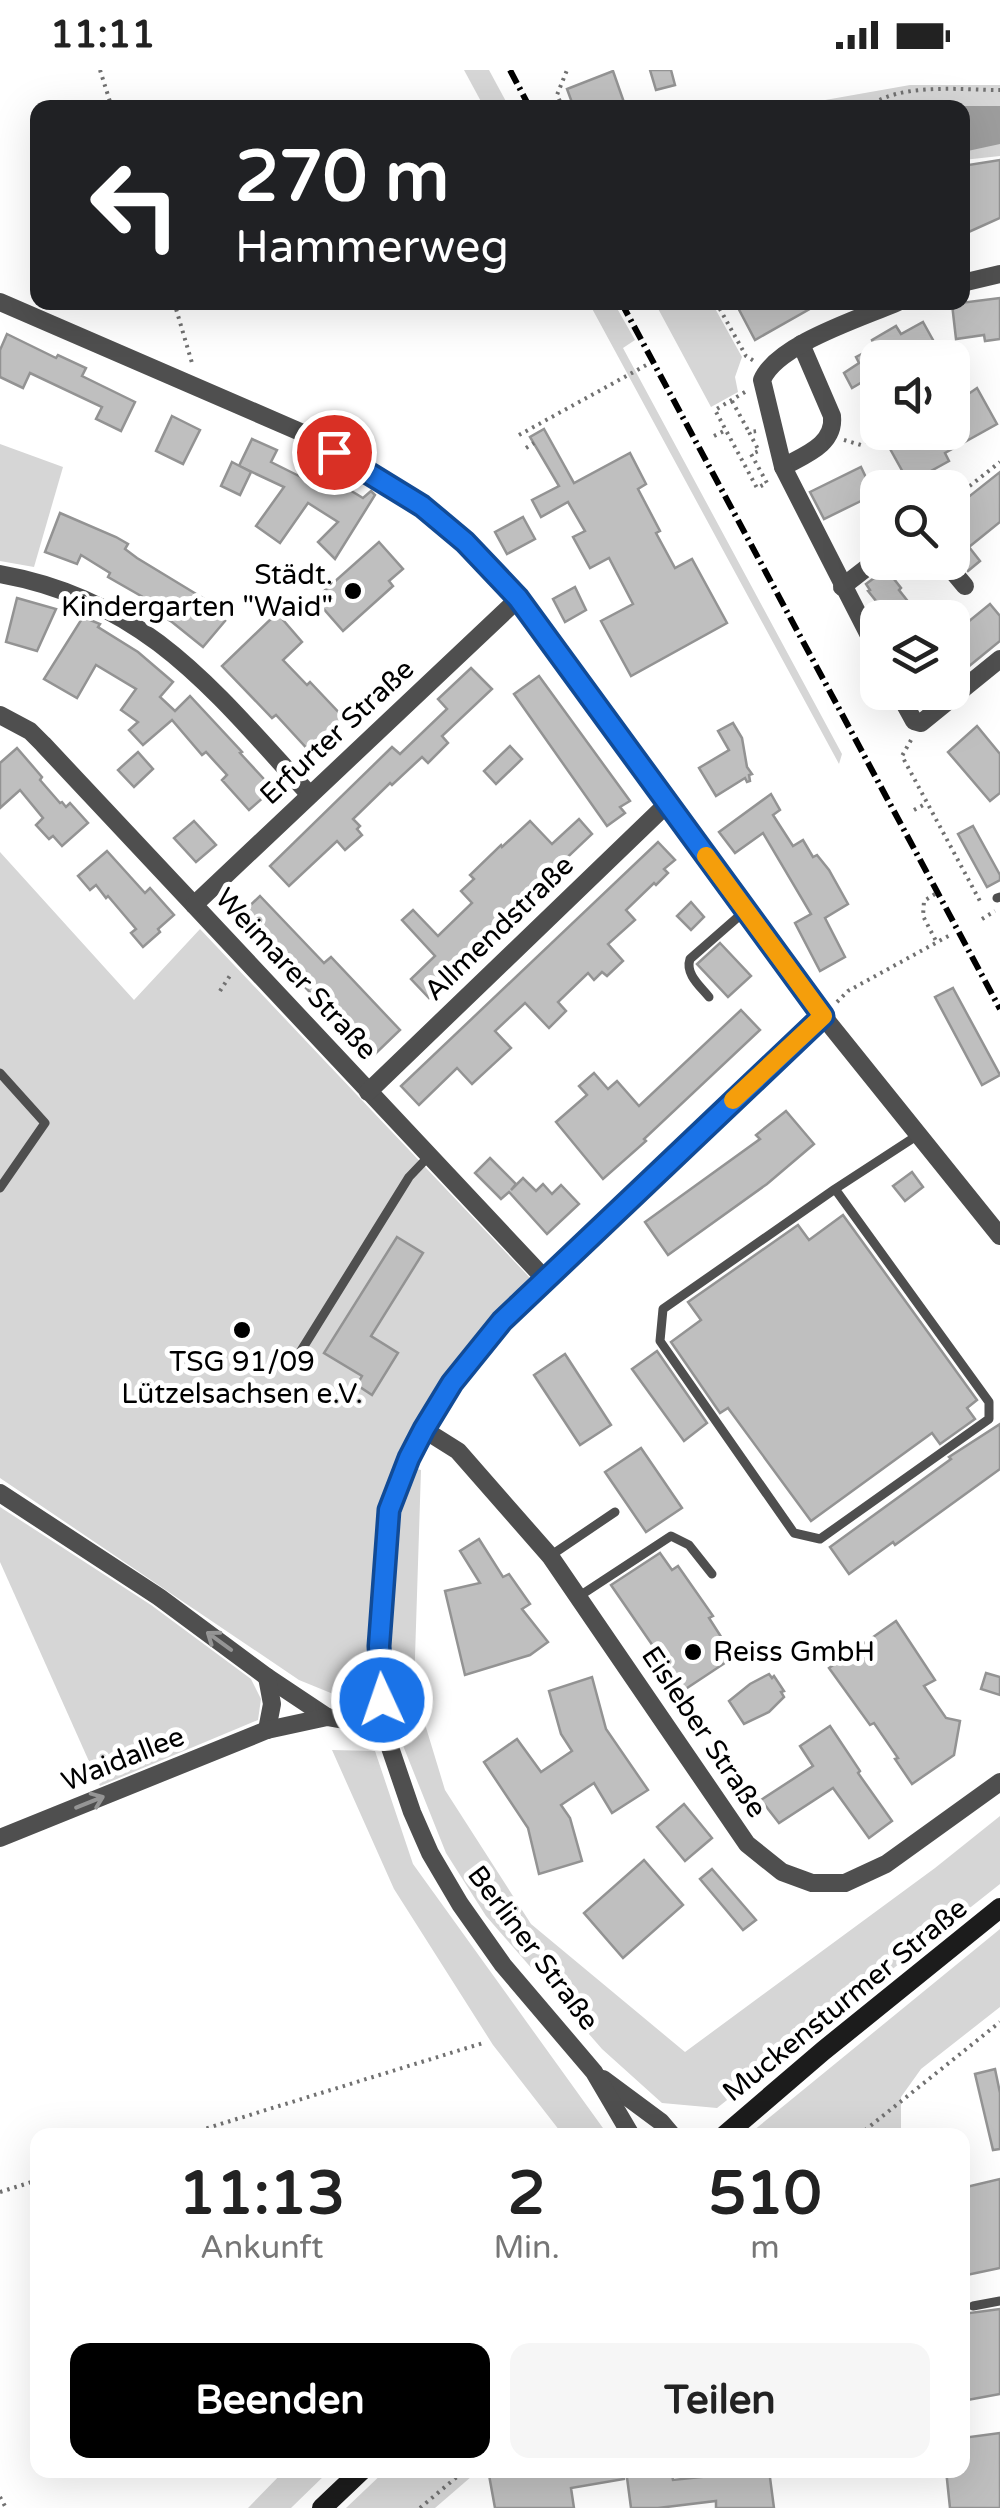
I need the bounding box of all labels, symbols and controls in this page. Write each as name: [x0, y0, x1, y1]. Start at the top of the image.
text: 11:11: [50, 12, 155, 58]
text: 270 m: [235, 136, 449, 220]
icon: left: [70, 140, 200, 270]
text: Hammerweg: [235, 221, 509, 275]
map controls: [860, 340, 970, 710]
button: sound: [860, 340, 970, 450]
pin: [292, 410, 377, 495]
icon: arrive: [307, 425, 362, 480]
button: search: [860, 470, 970, 580]
place label: Städt. Kindergarten "Waid": [61, 558, 333, 624]
marker: Städt. Kindergarten "Waid": [342, 580, 364, 602]
button: layers: [860, 600, 970, 710]
street label: Erfurter Straße: [253, 652, 421, 812]
street label: Allmendstraße: [417, 848, 581, 1008]
street label: Weimarer Straße: [208, 881, 384, 1067]
marker: TSG 91/09 Lützelsachsen e.V.: [231, 1319, 253, 1341]
place label: TSG 91/09 Lützelsachsen e.V.: [121, 1345, 363, 1411]
one-way arrow: [206, 1631, 233, 1652]
place label: Reiss GmbH: [713, 1635, 875, 1669]
street label: Eisleber Straße: [634, 1640, 774, 1824]
marker: Reiss GmbH: [682, 1641, 704, 1663]
position arrow: [330, 1648, 434, 1752]
street label: Waidallee: [57, 1719, 189, 1799]
one-way arrow: [75, 1791, 105, 1809]
street label: Berliner Straße: [460, 1859, 606, 2037]
street label: Muckensturmer Straße: [716, 1891, 974, 2109]
text: 11:13: [179, 2158, 345, 2230]
text: 2: [508, 2158, 545, 2230]
text: 510: [708, 2158, 821, 2230]
text: Ankunft: [200, 2229, 323, 2267]
text: Min.: [493, 2229, 560, 2267]
text: m: [750, 2229, 780, 2267]
button: Beenden: [70, 2343, 490, 2458]
button: Teilen: [510, 2343, 930, 2458]

